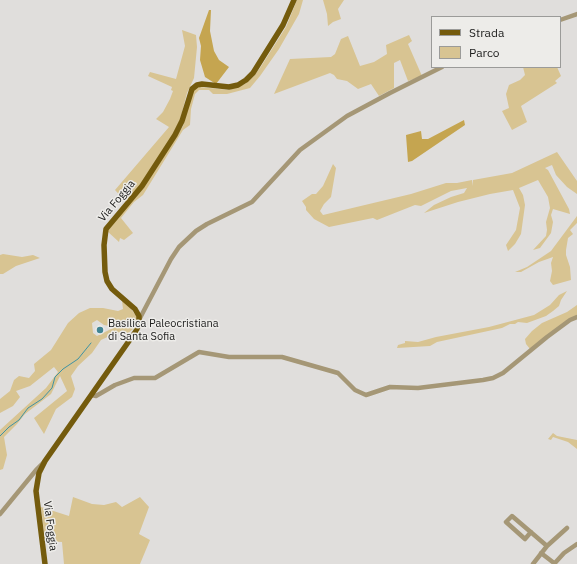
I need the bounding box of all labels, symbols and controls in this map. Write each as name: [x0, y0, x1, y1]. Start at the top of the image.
legend: [431, 16, 561, 68]
text: Strada: [469, 25, 504, 40]
text: Parco: [469, 45, 500, 60]
street label: Via Foggia: [96, 178, 138, 224]
place label: Basilica Paleocristiana di Santa Sofia: [108, 317, 219, 343]
marker: Basilica Paleocristiana di Santa Sofia: [95, 325, 105, 335]
street label: Via Foggia: [40, 500, 60, 552]

